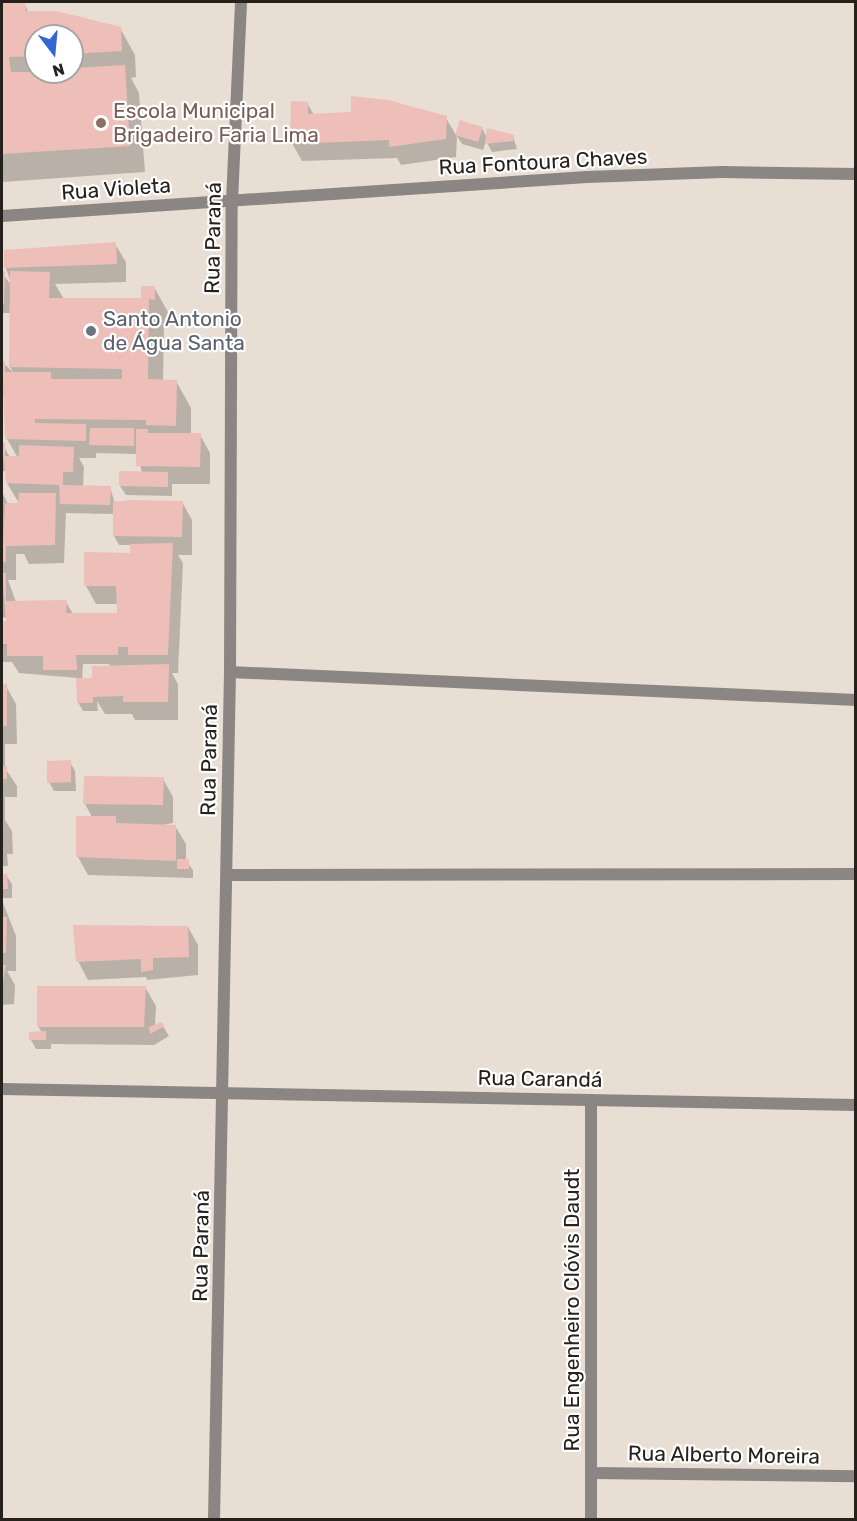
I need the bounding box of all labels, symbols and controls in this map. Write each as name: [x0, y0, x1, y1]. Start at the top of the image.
north arrow: [24, 24, 84, 84]
text: N: [50, 59, 67, 81]
place label: Escola Municipal Brigadeiro Faria Lima: [113, 98, 319, 148]
marker: Escola Municipal Brigadeiro Faria Lima: [94, 116, 108, 130]
street label: Rua Fontoura Chaves: [438, 144, 648, 180]
street label: Rua Violeta: [60, 173, 172, 205]
street label: Rua Paraná: [199, 182, 227, 294]
place label: Santo Antonio de Água Santa: [103, 306, 245, 356]
marker: Santo Antonio de Água Santa: [84, 324, 98, 338]
street label: Rua Paraná: [195, 704, 223, 816]
street label: Rua Carandá: [477, 1065, 603, 1093]
street label: Rua Engenheiro Clóvis Daudt: [559, 1169, 585, 1451]
street label: Rua Paraná: [187, 1190, 215, 1302]
street label: Rua Alberto Moreira: [627, 1441, 821, 1469]

